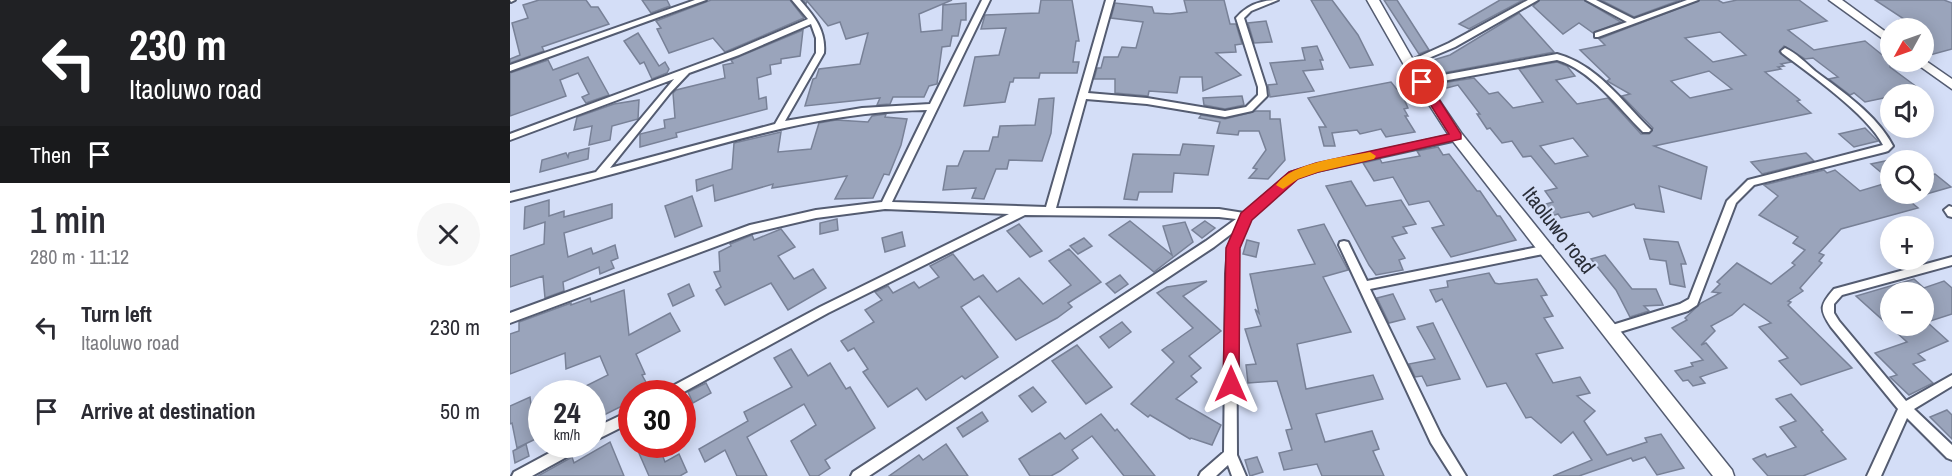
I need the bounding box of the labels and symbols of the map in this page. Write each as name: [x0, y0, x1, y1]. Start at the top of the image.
north arrow: [1880, 18, 1934, 72]
pin: [1396, 56, 1447, 107]
street label: Itaoluwo road: [1516, 180, 1602, 280]
position arrow: [1199, 352, 1263, 416]
speed limit sign: 30: [618, 380, 696, 458]

